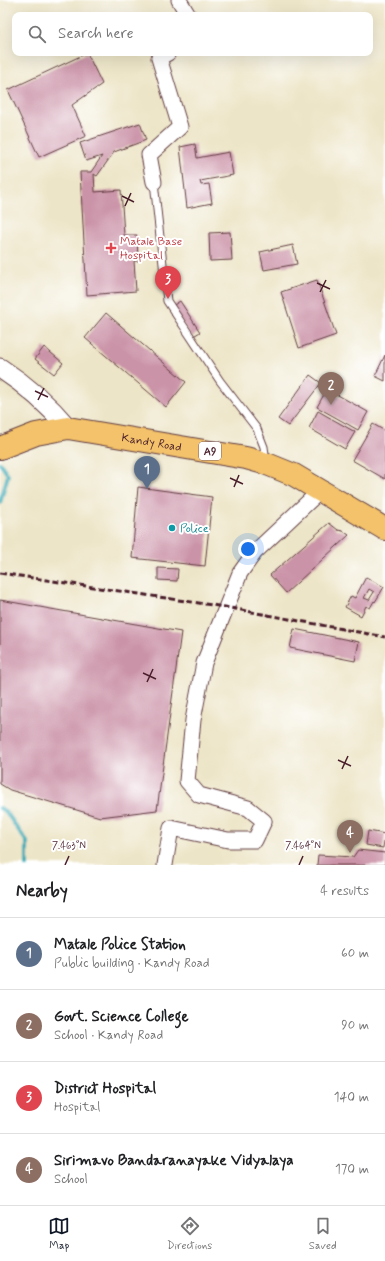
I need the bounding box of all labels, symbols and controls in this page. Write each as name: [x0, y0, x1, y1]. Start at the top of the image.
search box: [12, 12, 373, 56]
icon: search: [26, 23, 48, 45]
text: Search here: [58, 24, 134, 44]
place label: Matale Base Hospital: [120, 234, 182, 264]
marker: Matale Base Hospital: [105, 242, 117, 254]
pin: 3: [155, 266, 181, 299]
pin: 2: [318, 372, 344, 405]
street label: Kandy Road: [120, 430, 183, 456]
road number: A9: [199, 442, 221, 460]
pin: 1: [134, 456, 160, 489]
place label: Police: [180, 521, 209, 537]
marker: Police: [167, 523, 177, 533]
your location: [238, 539, 258, 559]
pin: 4: [337, 820, 363, 853]
text: 7.463°N: [52, 839, 86, 853]
text: 7.464°N: [285, 839, 321, 853]
text: Nearby: [16, 880, 68, 902]
text: 4 results: [320, 883, 369, 900]
text: Matale Police Station: [54, 935, 186, 955]
text: 1: [26, 945, 32, 962]
text: 60 m: [341, 945, 369, 962]
text: Public building · Kandy Road: [54, 955, 210, 972]
text: Govt. Science College: [54, 1007, 189, 1027]
text: 2: [26, 1017, 32, 1034]
text: 90 m: [341, 1017, 369, 1034]
text: School · Kandy Road: [54, 1027, 163, 1044]
text: District Hospital: [54, 1079, 156, 1099]
text: 3: [26, 1089, 32, 1106]
text: 140 m: [334, 1089, 369, 1106]
text: Hospital: [54, 1099, 100, 1116]
text: Sirimavo Bandaranayake Vidyalaya: [54, 1151, 294, 1171]
text: 4: [25, 1161, 33, 1178]
text: 170 m: [335, 1161, 369, 1178]
text: School: [54, 1171, 88, 1188]
tab: Map: [48, 1215, 70, 1253]
tab: Directions: [167, 1215, 212, 1253]
tab: Saved: [309, 1215, 337, 1253]

